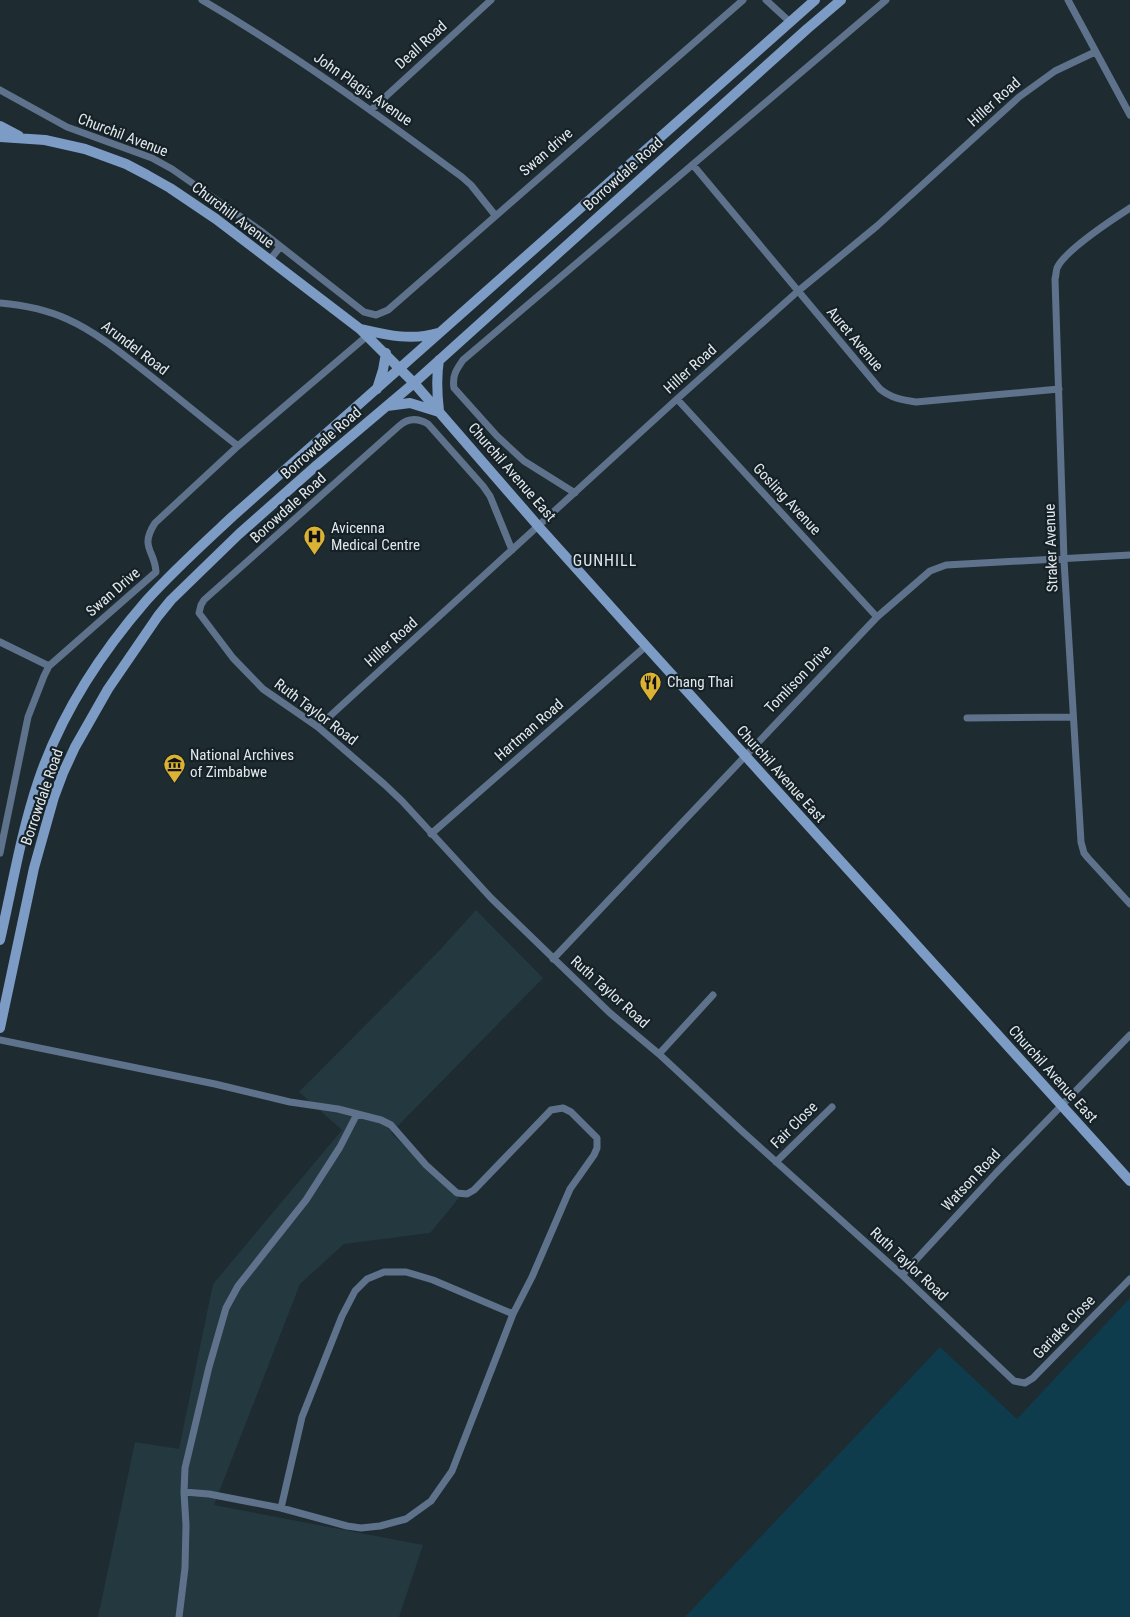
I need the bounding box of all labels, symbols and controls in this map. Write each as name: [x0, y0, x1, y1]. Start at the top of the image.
street label: Deall Road: [391, 17, 451, 73]
street label: John Plagis Avenue: [310, 48, 416, 130]
street label: Hiller Road: [964, 74, 1024, 130]
street label: Churchil Avenue: [75, 110, 171, 160]
street label: Swan drive: [516, 124, 576, 180]
street label: Borrowdale Road: [580, 134, 666, 214]
street label: Churchill Avenue: [188, 178, 278, 252]
street label: Auret Avenue: [823, 303, 887, 375]
street label: Arundel Road: [98, 317, 172, 379]
street label: Hiller Road: [660, 341, 720, 397]
street label: Borrowdale Road: [277, 403, 365, 483]
street label: Churchil Avenue East: [464, 419, 560, 525]
street label: Gosling Avenue: [749, 459, 825, 539]
street label: Borowdale Road: [246, 469, 330, 547]
street label: Straker Avenue: [1040, 503, 1062, 593]
place label: Avicenna Medical Centre: [331, 519, 420, 554]
hospital icon: Avicenna Medical Centre: [303, 525, 327, 556]
district label: GUNHILL: [573, 551, 637, 570]
street label: Swan Drive: [82, 564, 144, 620]
street label: Hiller Road: [361, 614, 421, 670]
street label: Tomlison Drive: [761, 641, 835, 717]
restaurant icon: Chang Thai: [639, 670, 663, 701]
place label: Chang Thai: [667, 673, 733, 691]
street label: Ruth Taylor Road: [271, 675, 361, 749]
street label: Hartman Road: [491, 695, 567, 765]
street label: Churchil Avenue East: [733, 722, 829, 826]
street label: Borrowdale Road: [17, 746, 67, 848]
place label: National Archives of Zimbabwe: [190, 746, 294, 781]
museum icon: National Archives of Zimbabwe: [162, 752, 186, 783]
street label: Ruth Taylor Road: [567, 952, 653, 1032]
street label: Churchil Avenue East: [1005, 1022, 1101, 1126]
street label: Fair Close: [767, 1098, 821, 1152]
street label: Watson Road: [938, 1145, 1004, 1215]
street label: Ruth Taylor Road: [866, 1224, 952, 1304]
street label: Gariake Close: [1029, 1291, 1099, 1363]

